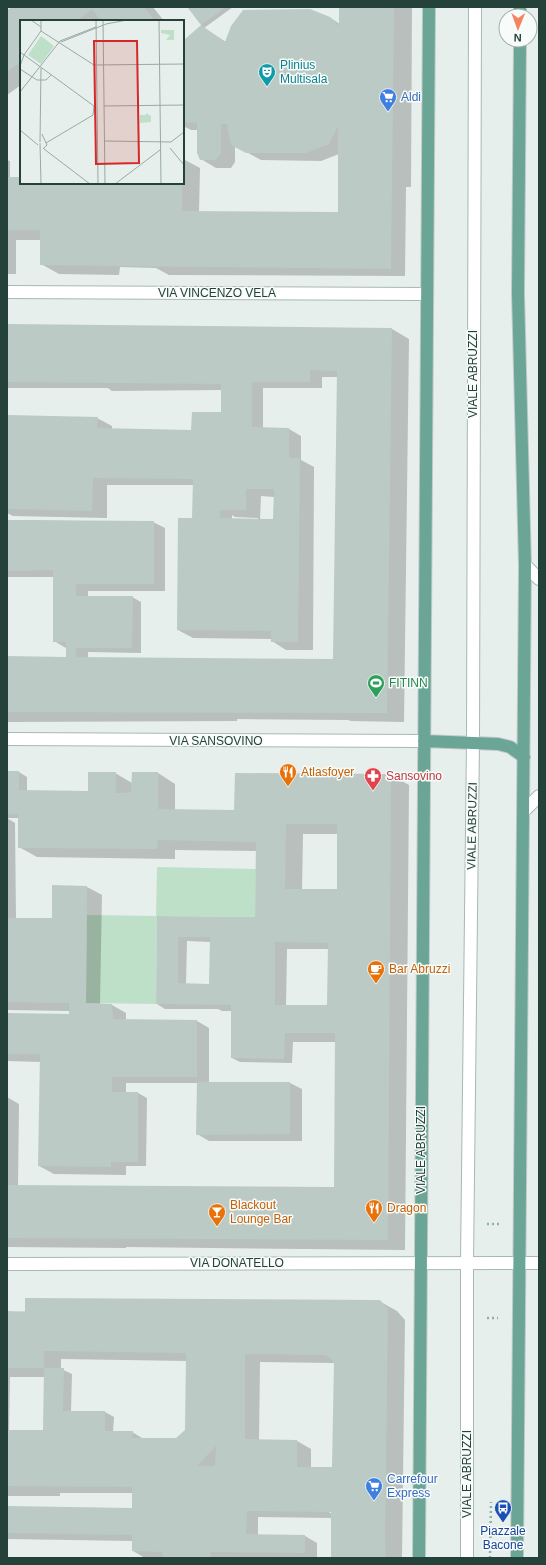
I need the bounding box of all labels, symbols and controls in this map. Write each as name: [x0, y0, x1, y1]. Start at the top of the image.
north arrow: [498, 8, 538, 48]
inset map: [20, 20, 184, 184]
text: N: [514, 32, 522, 44]
place label: Plinius Multisala: [280, 58, 328, 86]
theatre icon: Plinius Multisala: [257, 62, 277, 87]
supermarket icon: Aldi: [378, 87, 398, 112]
place label: Aldi: [401, 90, 421, 104]
street label: VIA VINCENZO VELA: [158, 286, 276, 300]
street label: VIALE ABRUZZI: [466, 330, 480, 418]
sports icon: FITINN: [366, 673, 386, 698]
place label: FITINN: [389, 676, 428, 690]
street label: VIA SANSOVINO: [169, 734, 263, 748]
restaurant icon: Atlasfoyer: [278, 762, 298, 787]
place label: Atlasfoyer: [301, 765, 354, 779]
pharmacy icon: Sansovino: [363, 766, 383, 791]
place label: Sansovino: [386, 769, 442, 783]
street label: VIALE ABRUZZI: [464, 782, 480, 870]
cafe icon: Bar Abruzzi: [366, 959, 386, 984]
place label: Bar Abruzzi: [389, 962, 450, 976]
street label: VIALE ABRUZZI: [414, 1106, 428, 1194]
place label: Blackout Lounge Bar: [230, 1198, 292, 1226]
restaurant icon: Dragon: [364, 1198, 384, 1223]
place label: Dragon: [387, 1201, 426, 1215]
bar icon: Blackout Lounge Bar: [207, 1202, 227, 1227]
street label: VIA DONATELLO: [190, 1256, 284, 1270]
street label: VIALE ABRUZZI: [460, 1430, 474, 1518]
place label: Carrefour Express: [387, 1472, 438, 1500]
supermarket icon: Carrefour Express: [364, 1476, 384, 1501]
bus stop icon: Piazzale Bacone: [493, 1498, 513, 1523]
place label: Piazzale Bacone: [480, 1524, 526, 1552]

